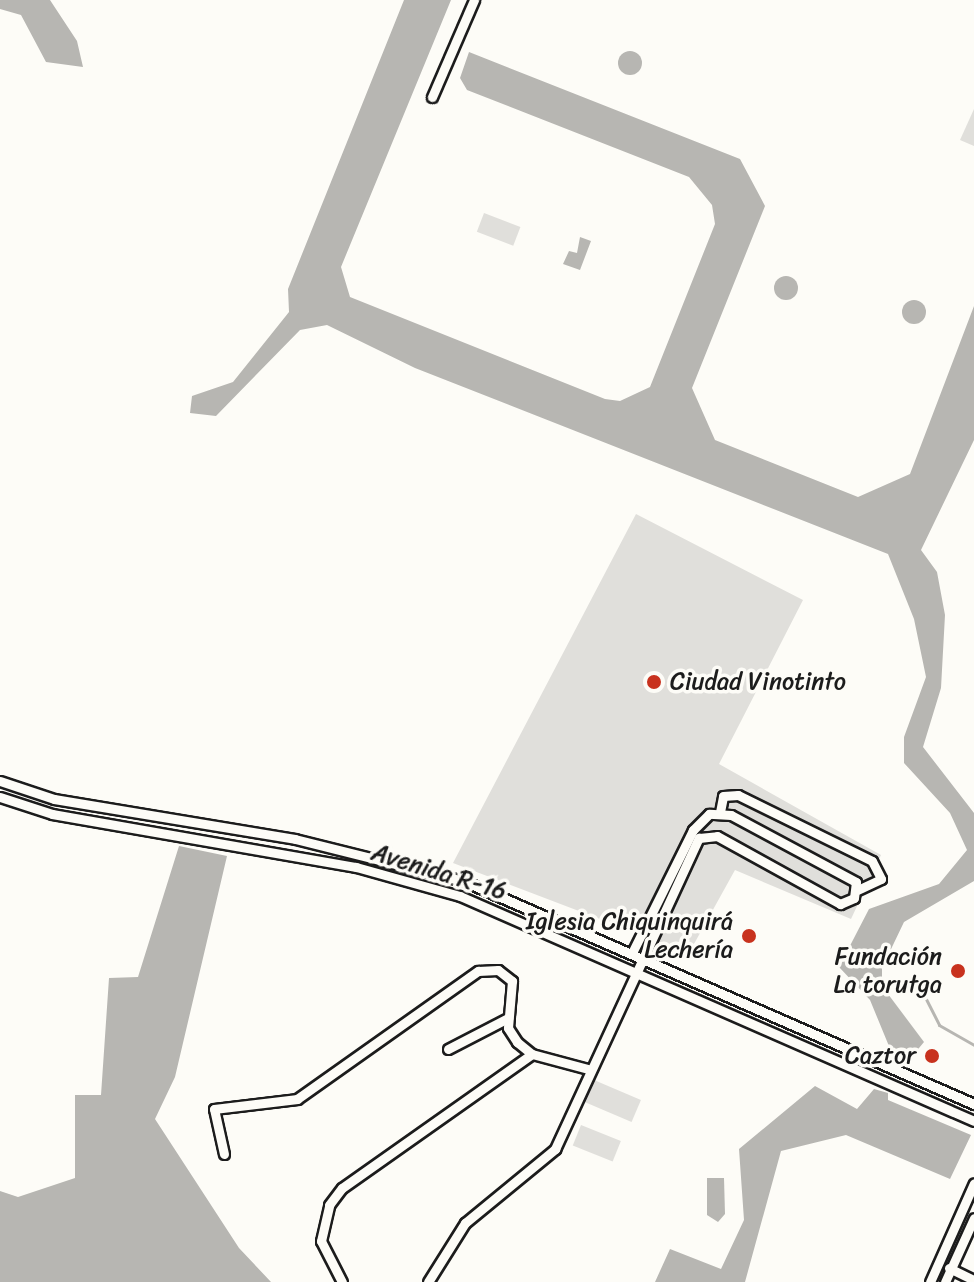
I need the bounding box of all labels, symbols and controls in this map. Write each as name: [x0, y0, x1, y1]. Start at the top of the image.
place label: Ciudad Vinotinto: [670, 668, 847, 696]
marker: Ciudad Vinotinto: [645, 673, 663, 691]
street label: Avenida R-16: [368, 838, 510, 906]
place label: Iglesia Chiquinquirá Lechería: [526, 908, 733, 964]
marker: Iglesia Chiquinquirá Lechería: [740, 927, 758, 945]
place label: Fundación La torutga: [833, 943, 942, 999]
marker: Fundación La torutga: [949, 962, 967, 980]
place label: Caztor: [845, 1042, 916, 1070]
marker: Caztor: [923, 1047, 941, 1065]

